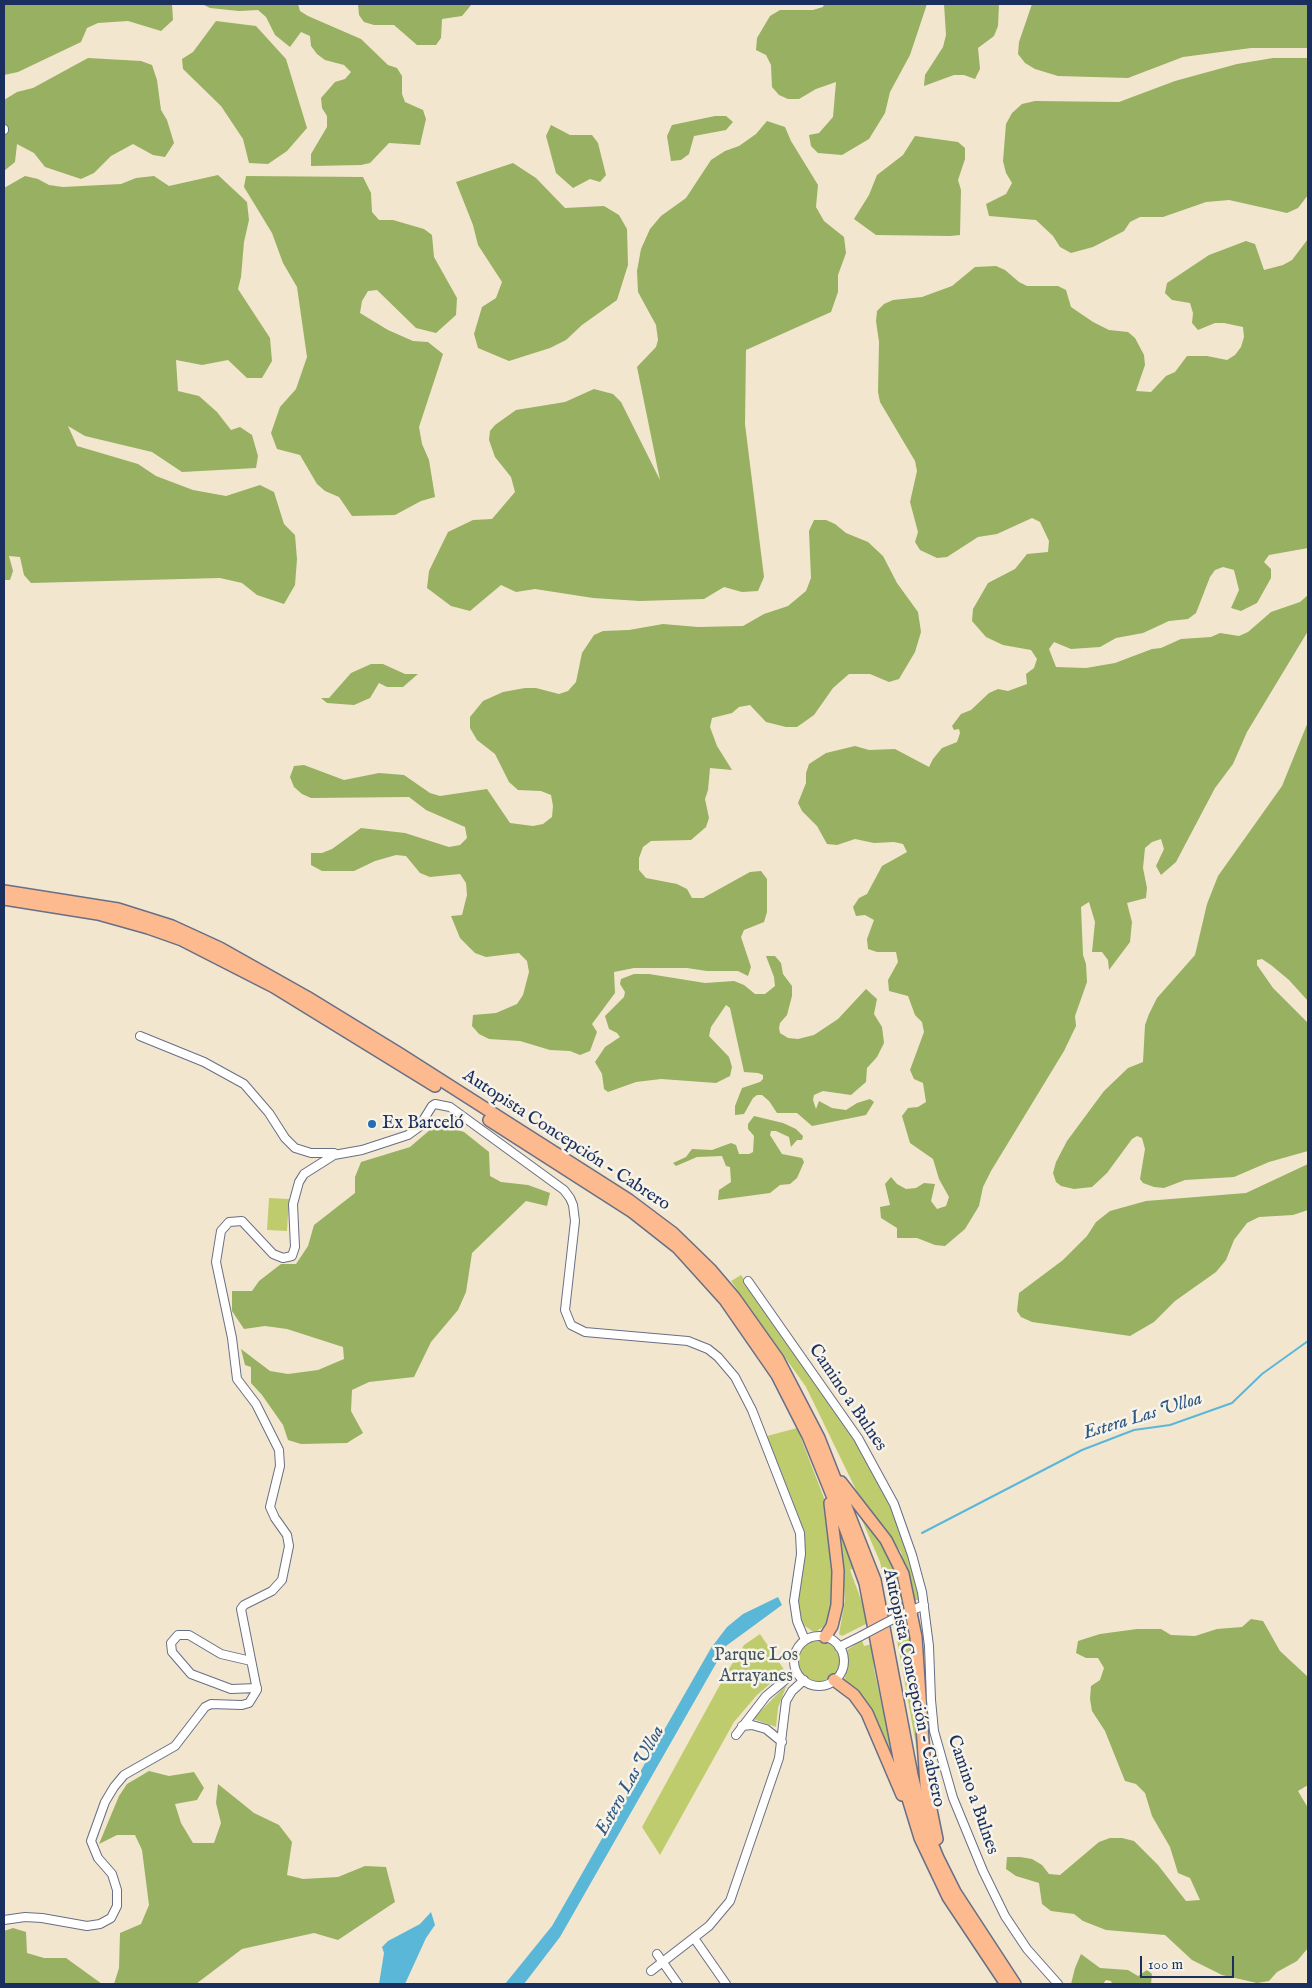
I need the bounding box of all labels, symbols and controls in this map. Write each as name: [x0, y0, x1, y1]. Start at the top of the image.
street label: Autopista Concepción - Cabrero: [458, 1066, 674, 1216]
place label: Ex Barceló: [382, 1113, 464, 1135]
marker: Ex Barceló: [366, 1118, 378, 1130]
street label: Camino a Bulnes: [803, 1340, 891, 1456]
water label: Estera Las Ulloa: [1081, 1388, 1205, 1446]
street label: Autopista Concepción - Cabrero: [877, 1567, 949, 1809]
park label: Parque Los Arrayanes: [714, 1645, 798, 1688]
water label: Estero Las Ulloa: [591, 1722, 671, 1840]
street label: Camino a Bulnes: [941, 1733, 1003, 1857]
scale bar: [1142, 1946, 1236, 1978]
text: 100 m: [1148, 1955, 1183, 1974]

